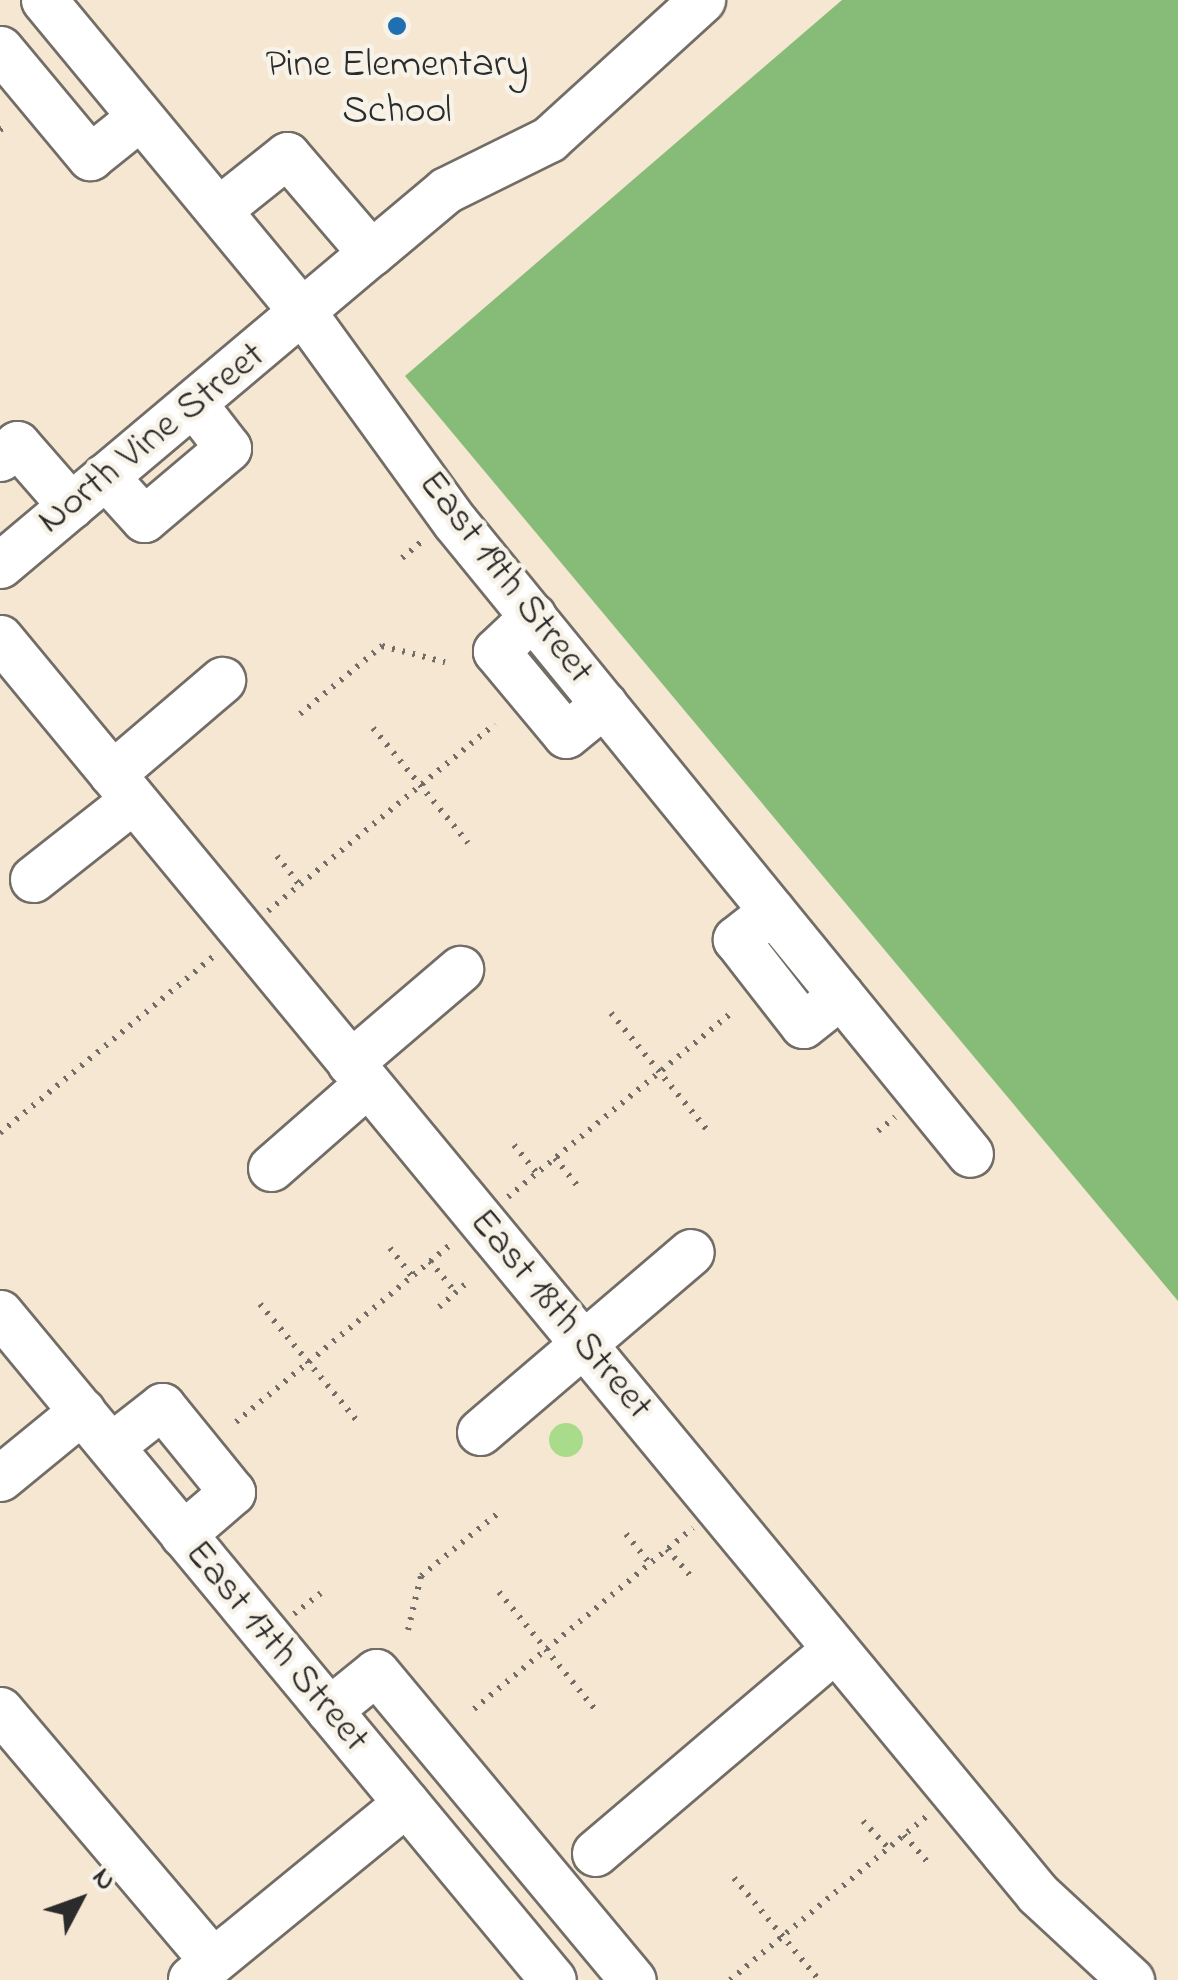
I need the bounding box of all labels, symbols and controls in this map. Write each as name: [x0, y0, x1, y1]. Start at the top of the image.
marker: Pine Elementary School: [386, 15, 408, 37]
place label: Pine Elementary School: [266, 42, 528, 136]
street label: North Vine Street: [28, 333, 276, 545]
street label: East 19th Street: [407, 462, 603, 694]
street label: East 18th Street: [458, 1200, 662, 1430]
street label: East 17th Street: [173, 1531, 379, 1763]
north arrow: [30, 1850, 130, 1950]
text: N: [81, 1859, 125, 1901]

